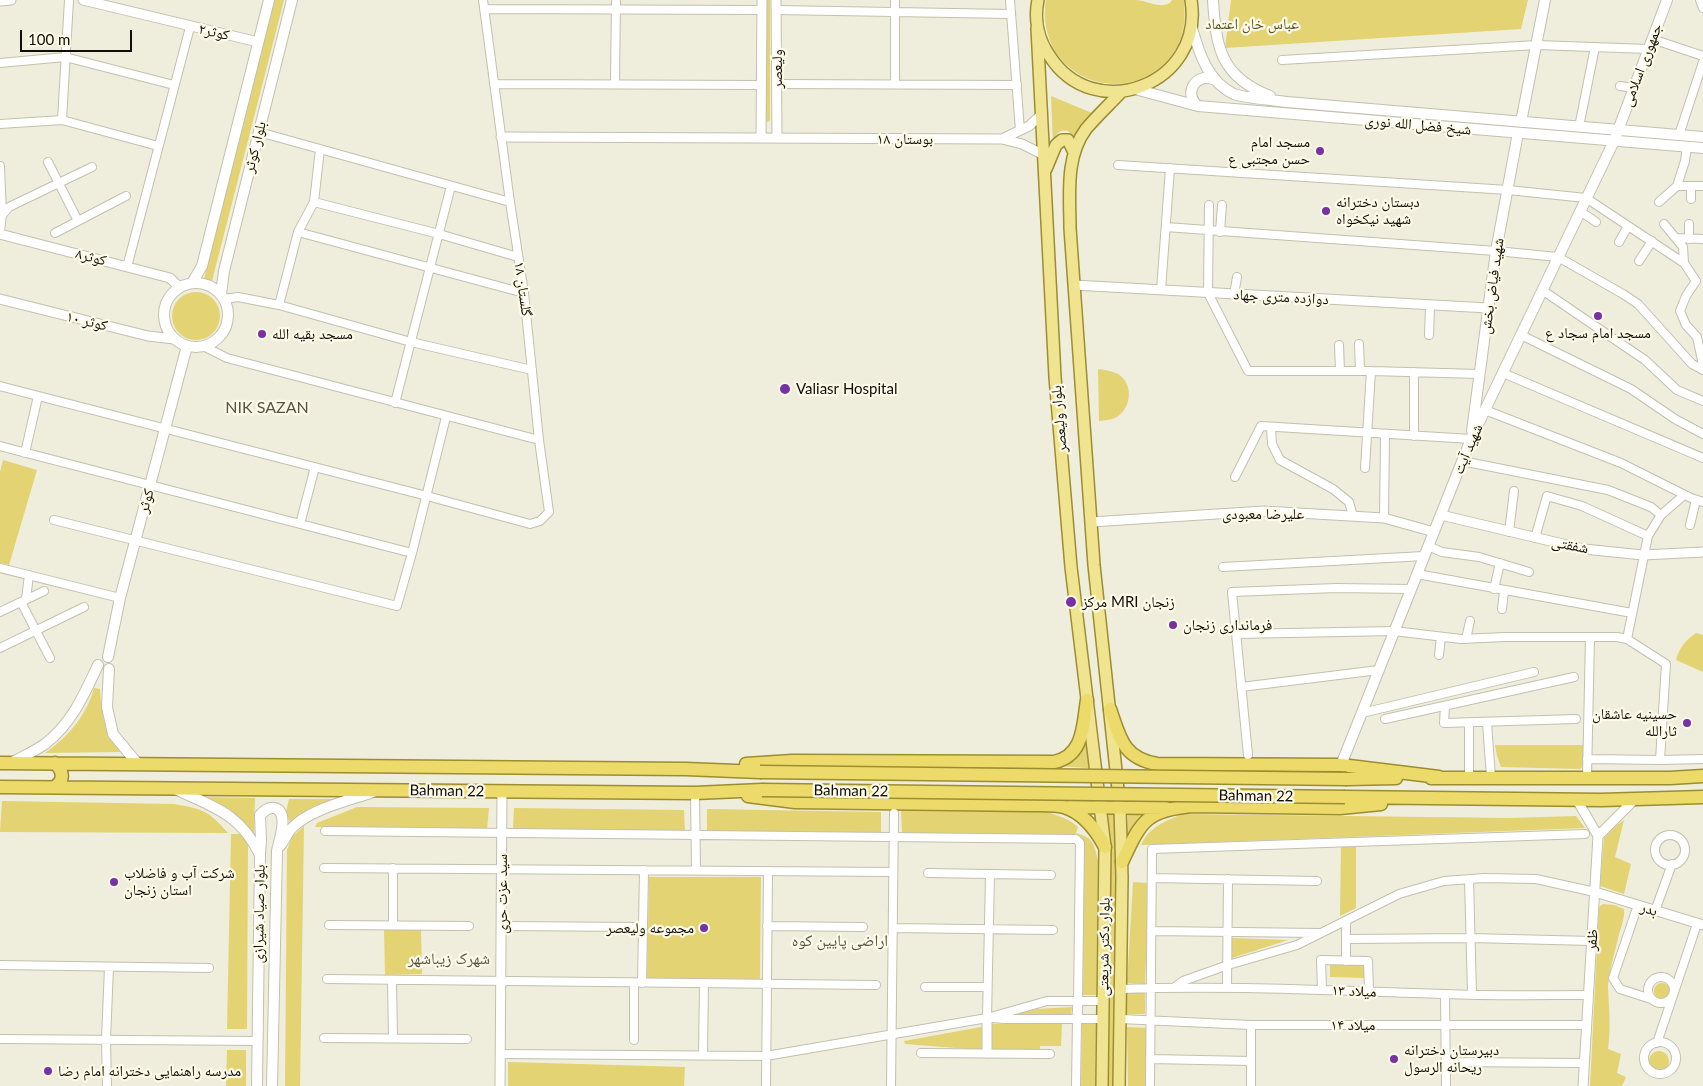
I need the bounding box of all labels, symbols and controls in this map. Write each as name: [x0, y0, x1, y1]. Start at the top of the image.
park label: عباس خان اعتماد: [1205, 15, 1299, 33]
scale bar: [22, 20, 135, 52]
street label: کوثر۲: [197, 20, 231, 44]
street label: جمهوری اسلامی: [1618, 21, 1666, 109]
text: 100 m: [28, 30, 70, 48]
street label: ولیعصر: [768, 49, 786, 89]
street label: شیخ فضل الله نوری: [1364, 111, 1472, 139]
street label: بلوار کوثر: [240, 119, 270, 175]
street label: بوستان ۱۸: [877, 130, 933, 148]
place label: مسجد امام حسن مجتبی ع: [1228, 133, 1310, 168]
marker: مسجد امام حسن مجتبی ع: [1314, 145, 1326, 157]
place label: دبستان دخترانه شهید نیکخواه: [1336, 193, 1420, 228]
marker: دبستان دخترانه شهید نیکخواه: [1320, 205, 1332, 217]
street label: شهید فیاض بخش: [1476, 237, 1508, 335]
street label: کوثر۸: [74, 244, 108, 270]
street label: گلستان ۱۸: [510, 260, 536, 318]
street label: دوازده متری جهاد: [1233, 286, 1329, 308]
street label: کوثر ۱۰: [65, 307, 109, 335]
marker: مسجد امام سجاد ع: [1592, 310, 1604, 322]
place label: مسجد امام سجاد ع: [1545, 324, 1651, 342]
place label: مسجد بقیه الله: [272, 325, 353, 343]
marker: مسجد بقیه الله: [256, 328, 268, 340]
place label: Valiasr Hospital: [796, 380, 897, 398]
marker: Valiasr Hospital: [778, 382, 792, 396]
street label: بلوار ولیعصر: [1047, 385, 1071, 453]
district label: NIK SAZAN: [220, 398, 314, 418]
street label: شهید آیت: [1449, 421, 1487, 477]
street label: کوثر: [134, 487, 158, 515]
street label: علیرضا معبودی: [1222, 505, 1304, 523]
street label: شفقتی: [1550, 533, 1590, 557]
place label: مرکز MRI زنجان: [1082, 593, 1175, 611]
marker: مرکز MRI زنجان: [1064, 595, 1078, 609]
place label: فرمانداری زنجان: [1183, 616, 1272, 634]
marker: فرمانداری زنجان: [1167, 619, 1179, 631]
place label: حسینیه عاشقان ثارالله: [1592, 705, 1677, 740]
marker: حسینیه عاشقان ثارالله: [1681, 717, 1693, 729]
street label: Bahman 22: [409, 781, 485, 801]
street label: Bahman 22: [813, 781, 889, 801]
street label: Bahman 22: [1218, 786, 1294, 806]
street label: سید عزت حری: [493, 854, 511, 934]
place label: شرکت آب و فاضلاب استان زنجان: [124, 864, 235, 899]
street label: بلوار صیاد شیرازی: [249, 864, 269, 964]
marker: شرکت آب و فاضلاب استان زنجان: [108, 876, 120, 888]
street label: بلوار دکتر شریعتی: [1094, 897, 1114, 997]
street label: بدر: [1638, 898, 1660, 920]
place label: مجموعه ولیعصر: [606, 919, 694, 937]
marker: مجموعه ولیعصر: [698, 922, 710, 934]
street label: ظفر: [1582, 929, 1602, 951]
district label: اراضی پایین کوه: [792, 931, 888, 951]
district label: شهرک زیباشهر: [408, 949, 490, 969]
street label: میلاد ۱۳: [1331, 981, 1377, 1001]
street label: میلاد ۱۴: [1331, 1016, 1375, 1034]
place label: دبیرستان دخترانه ریحانه الرسول: [1404, 1041, 1499, 1076]
marker: دبیرستان دخترانه ریحانه الرسول: [1388, 1053, 1400, 1065]
place label: مدرسه راهنمایی دخترانه امام رضا: [58, 1062, 241, 1080]
marker: مدرسه راهنمایی دخترانه امام رضا: [42, 1065, 54, 1077]

